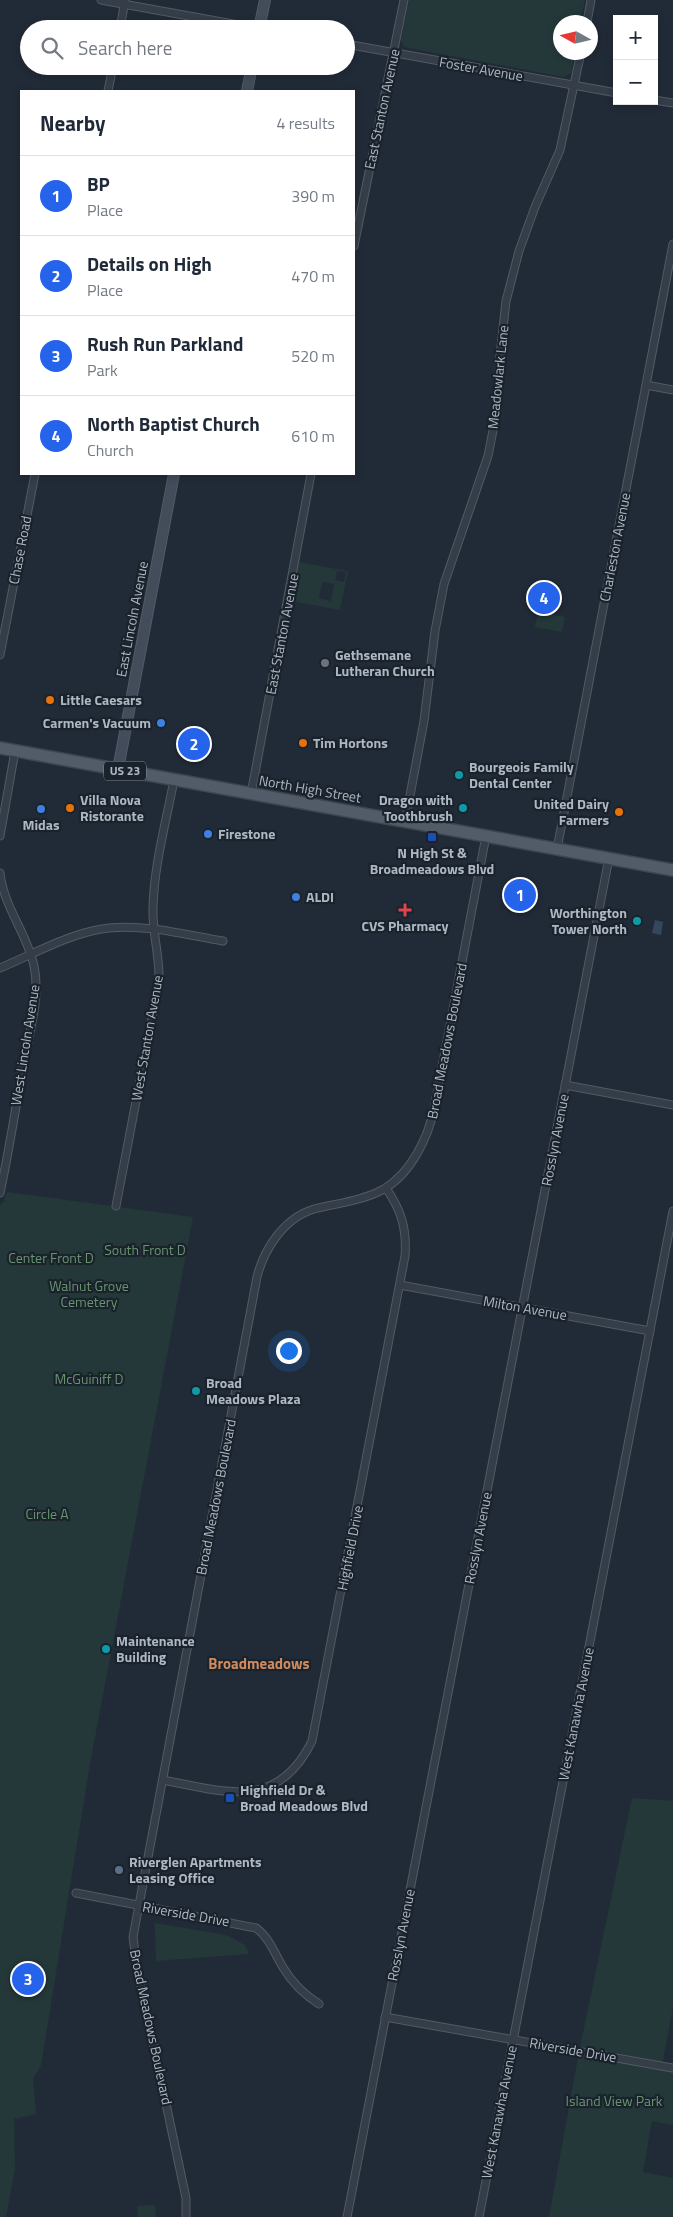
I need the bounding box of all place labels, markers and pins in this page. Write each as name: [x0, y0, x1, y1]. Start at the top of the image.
pin: 4: [528, 579, 560, 617]
place label: Gethsemane Lutheran Church: [335, 644, 435, 681]
marker: Gethsemane Lutheran Church: [319, 657, 331, 669]
place label: Little Caesars: [60, 689, 142, 710]
marker: Little Caesars: [44, 694, 56, 706]
place label: Carmen's Vacuum: [43, 712, 151, 733]
marker: Carmen's Vacuum: [155, 717, 167, 729]
pin: 2: [178, 725, 210, 763]
place label: Tim Hortons: [313, 732, 388, 753]
marker: Tim Hortons: [297, 737, 309, 749]
place label: Bourgeois Family Dental Center: [469, 756, 574, 793]
marker: Bourgeois Family Dental Center: [453, 769, 465, 781]
place label: Villa Nova Ristorante: [80, 789, 144, 826]
place label: Dragon with Toothbrush: [379, 789, 453, 826]
place label: United Dairy Farmers: [534, 793, 609, 830]
marker: Villa Nova Ristorante: [64, 802, 76, 814]
marker: Dragon with Toothbrush: [457, 802, 469, 814]
marker: Midas: [35, 803, 47, 815]
marker: United Dairy Farmers: [613, 806, 625, 818]
place label: Midas: [22, 814, 60, 835]
place label: Firestone: [218, 823, 275, 844]
marker: Firestone: [202, 828, 214, 840]
marker: N High St & Broadmeadows Blvd: [426, 831, 438, 843]
place label: N High St & Broadmeadows Blvd: [370, 842, 494, 879]
pin: 1: [504, 876, 536, 914]
place label: ALDI: [306, 886, 334, 907]
marker: ALDI: [290, 891, 302, 903]
place label: Worthington Tower North: [550, 902, 627, 939]
marker: CVS Pharmacy: [399, 904, 411, 916]
place label: CVS Pharmacy: [361, 915, 449, 936]
marker: Worthington Tower North: [631, 915, 643, 927]
place label: Broad Meadows Plaza: [206, 1372, 301, 1409]
marker: Broad Meadows Plaza: [190, 1385, 202, 1397]
place label: Maintenance Building: [116, 1630, 195, 1667]
marker: Maintenance Building: [100, 1643, 112, 1655]
place label: Highfield Dr & Broad Meadows Blvd: [240, 1779, 368, 1816]
marker: Highfield Dr & Broad Meadows Blvd: [224, 1792, 236, 1804]
place label: Riverglen Apartments Leasing Office: [129, 1851, 262, 1888]
marker: Riverglen Apartments Leasing Office: [113, 1864, 125, 1876]
pin: 3: [12, 1960, 44, 1998]

